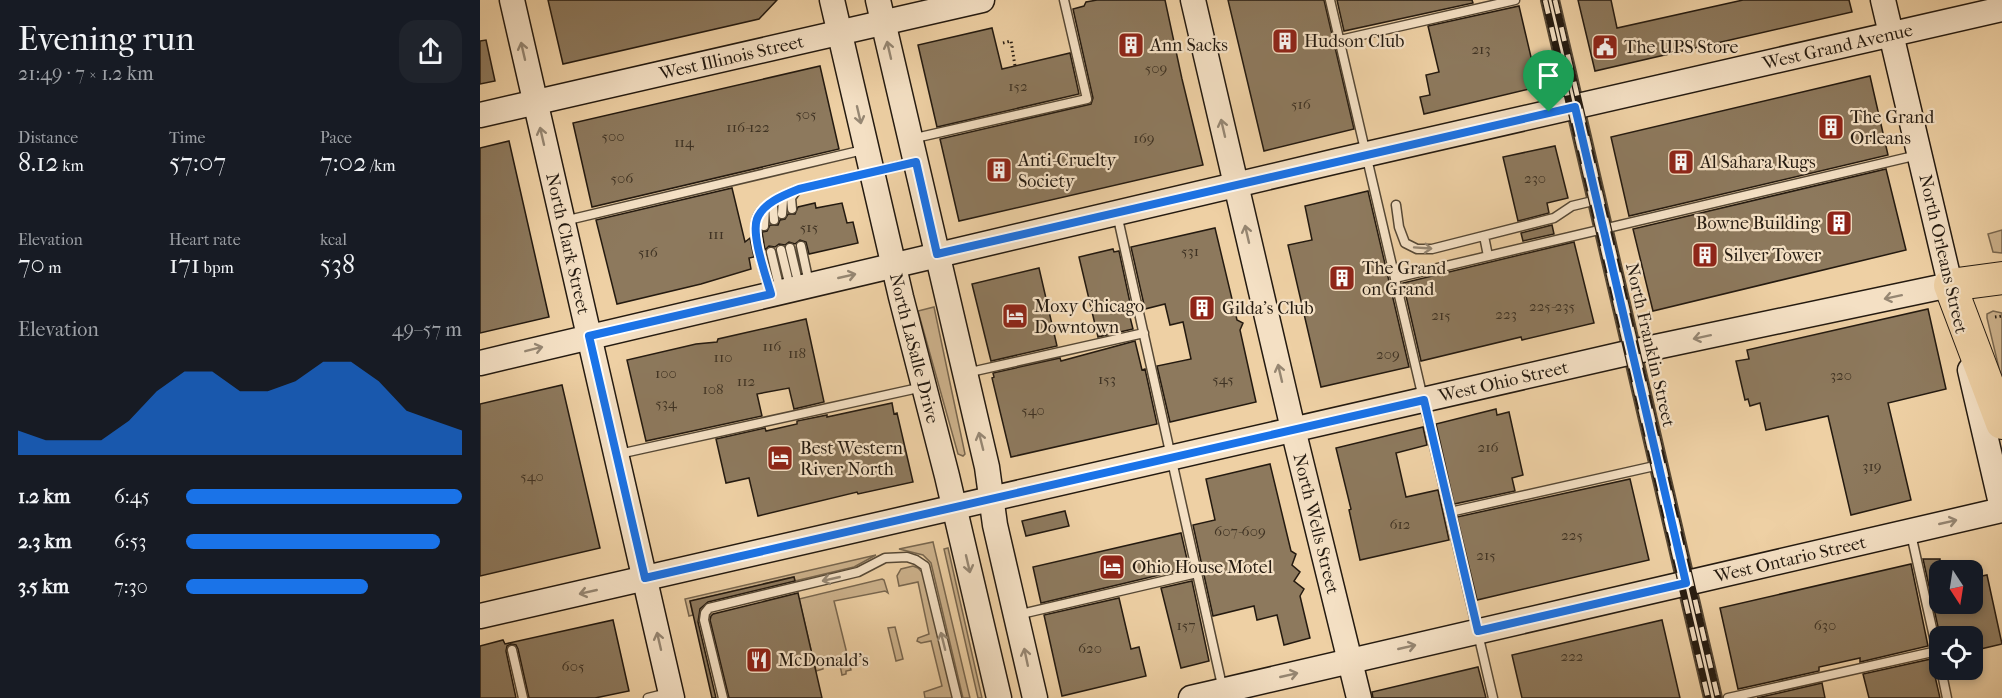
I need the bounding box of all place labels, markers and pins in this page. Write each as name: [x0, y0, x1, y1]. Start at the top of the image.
building icon: Hudson Club: [1270, 26, 1300, 56]
building icon: Ann Sacks: [1116, 30, 1146, 60]
place label: Hudson Club: [1304, 31, 1404, 52]
public building icon: The UPS Store: [1590, 32, 1620, 62]
place label: Ann Sacks: [1149, 35, 1228, 56]
place label: The UPS Store: [1624, 37, 1739, 58]
pin: [1523, 50, 1574, 112]
place label: The Grand Orleans: [1850, 107, 1934, 149]
building icon: The Grand Orleans: [1816, 112, 1846, 142]
building icon: Al Sahara Rugs: [1666, 147, 1696, 177]
place label: Anti-Cruelty Society: [1017, 150, 1117, 192]
place label: Al Sahara Rugs: [1699, 152, 1816, 173]
building icon: Anti-Cruelty Society: [984, 155, 1014, 185]
building icon: Bowne Building: [1824, 208, 1854, 238]
place label: Bowne Building: [1696, 213, 1820, 234]
building icon: Silver Tower: [1690, 240, 1720, 270]
place label: Silver Tower: [1724, 245, 1822, 266]
place label: The Grand on Grand: [1362, 258, 1446, 300]
building icon: The Grand on Grand: [1327, 263, 1357, 293]
building icon: Gilda's Club: [1187, 293, 1217, 323]
place label: Moxy Chicago Downtown: [1034, 296, 1144, 338]
place label: Gilda's Club: [1222, 298, 1314, 319]
hotel icon: Moxy Chicago Downtown: [1000, 301, 1030, 331]
place label: Best Western River North: [800, 438, 904, 480]
hotel icon: Best Western River North: [765, 443, 795, 473]
hotel icon: Ohio House Motel: [1097, 552, 1127, 582]
place label: Ohio House Motel: [1132, 557, 1273, 578]
restaurant icon: McDonald's: [744, 645, 774, 675]
place label: McDonald's: [778, 650, 869, 671]

